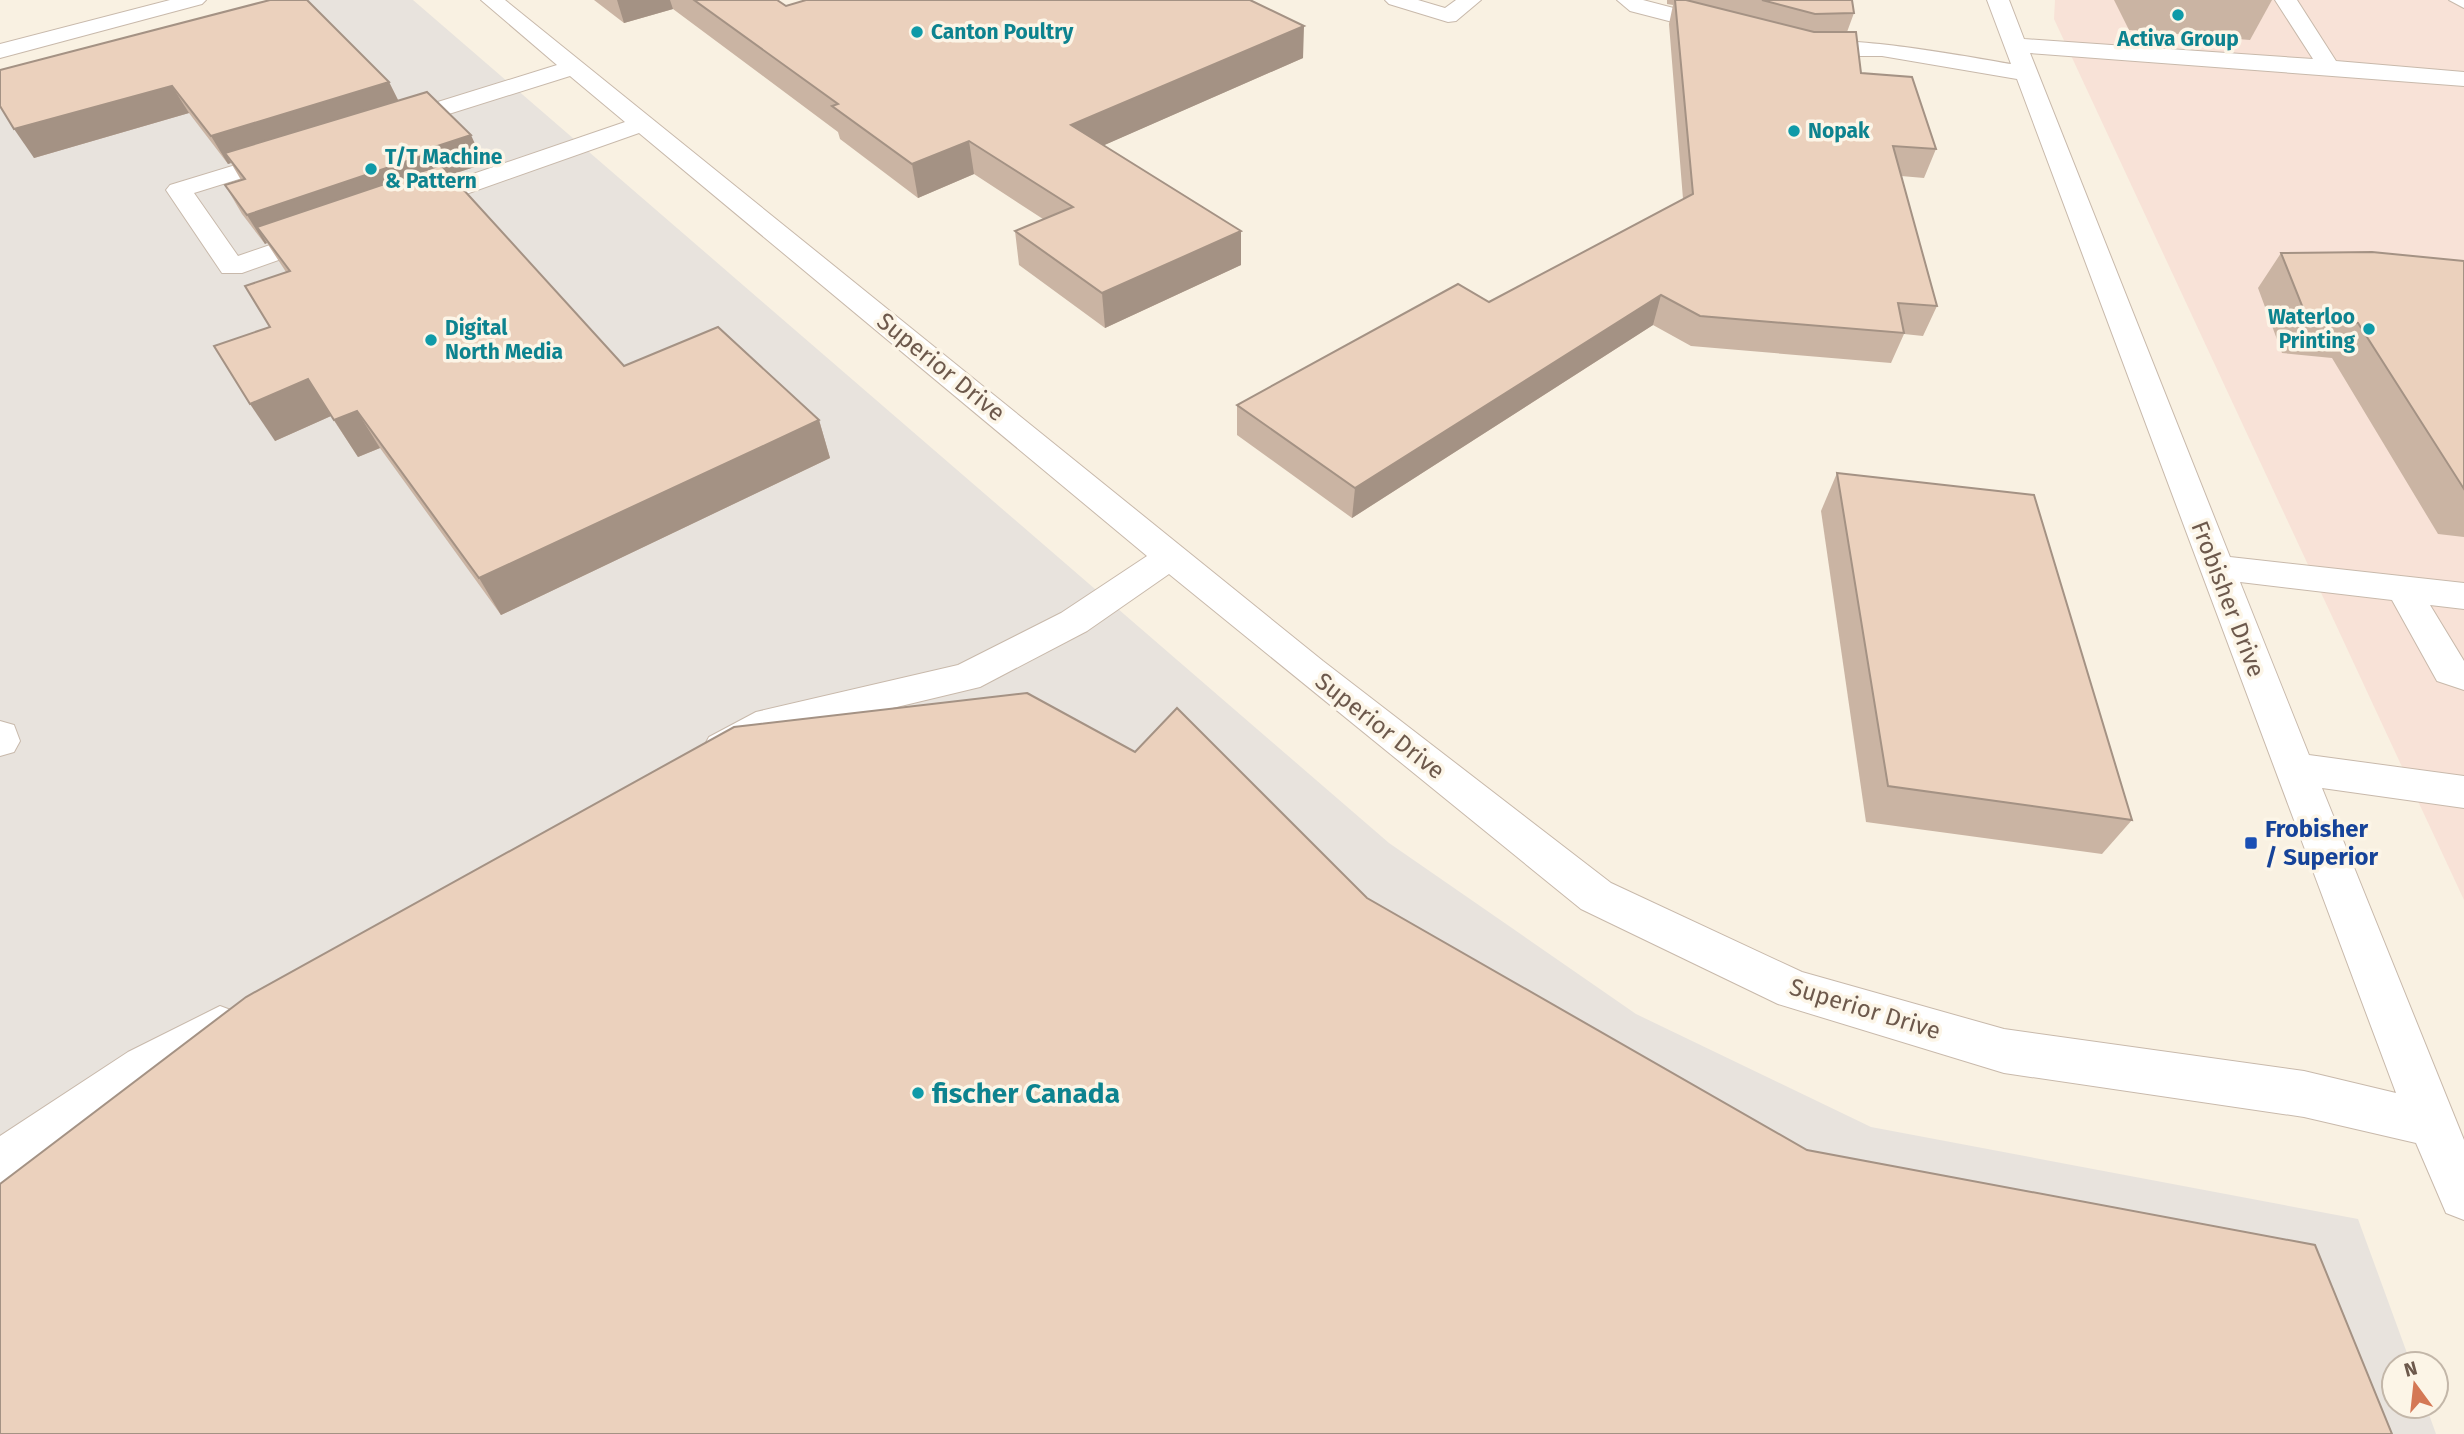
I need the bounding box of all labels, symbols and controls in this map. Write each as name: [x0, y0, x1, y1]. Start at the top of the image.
marker: Activa Group: [2170, 7, 2186, 23]
place label: Canton Poultry: [931, 19, 1074, 45]
marker: Canton Poultry: [909, 24, 925, 40]
place label: Activa Group: [2116, 26, 2239, 52]
place label: Nopak: [1808, 118, 1870, 144]
marker: Nopak: [1786, 123, 1802, 139]
place label: T/T Machine & Pattern: [385, 144, 503, 194]
marker: T/T Machine & Pattern: [363, 161, 379, 177]
place label: Waterloo Printing: [2268, 304, 2355, 354]
street label: Superior Drive: [871, 307, 1011, 427]
place label: Digital North Media: [445, 315, 563, 365]
marker: Waterloo Printing: [2361, 321, 2377, 337]
marker: Digital North Media: [423, 332, 439, 348]
street label: Frobisher Drive: [2185, 517, 2271, 681]
street label: Superior Drive: [1310, 667, 1450, 785]
place label: Frobisher / Superior: [2265, 815, 2379, 871]
marker: Frobisher / Superior: [2243, 835, 2259, 851]
street label: Superior Drive: [1786, 973, 1944, 1045]
place label: fischer Canada: [932, 1077, 1120, 1110]
marker: fischer Canada: [910, 1085, 926, 1101]
north arrow: [2380, 1350, 2450, 1420]
text: N: [2402, 1356, 2420, 1382]

